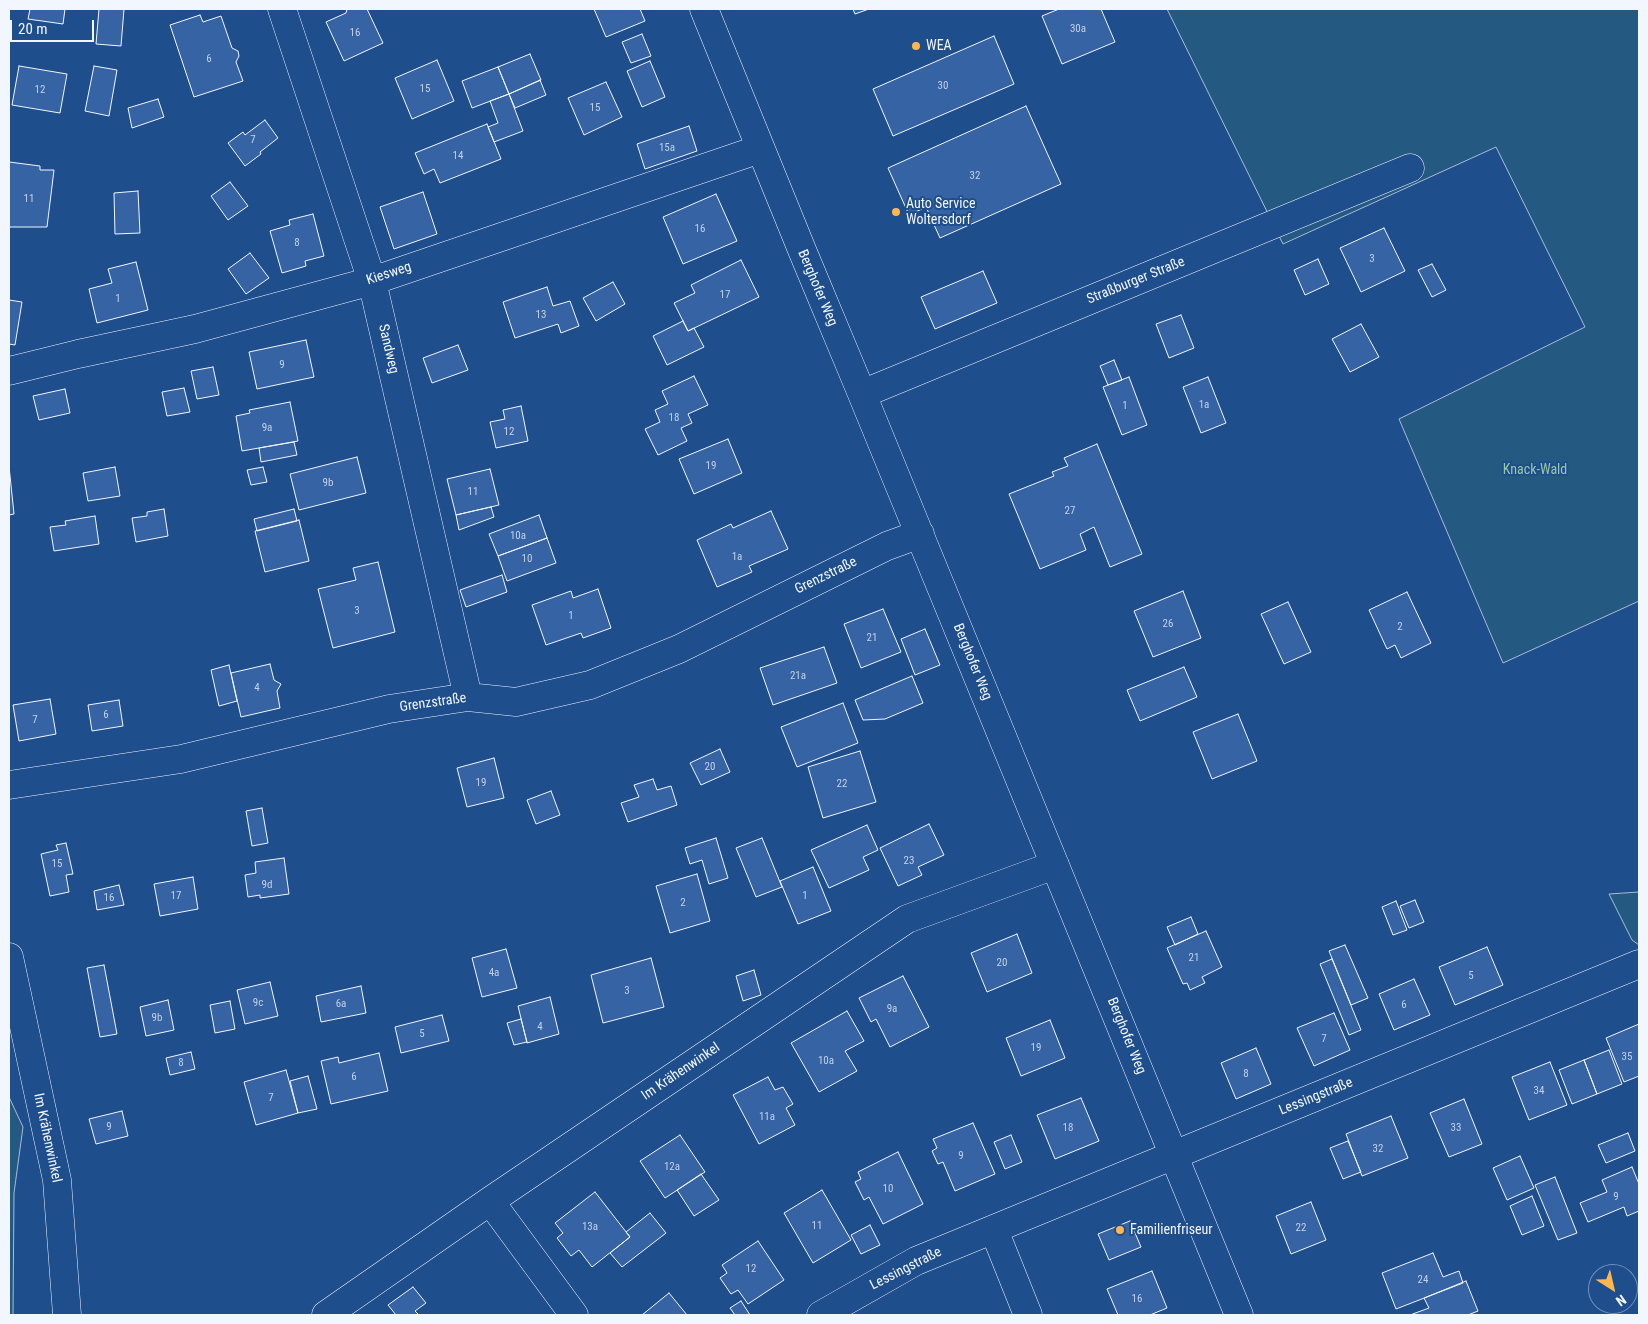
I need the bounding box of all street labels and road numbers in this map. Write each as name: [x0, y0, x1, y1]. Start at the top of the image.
street label: Berghofer Weg: [793, 247, 841, 329]
street label: Straßburger Straße: [1085, 254, 1187, 308]
street label: Kiesweg: [364, 259, 414, 289]
street label: Sandweg: [374, 323, 402, 375]
street label: Grenzstraße: [792, 554, 860, 598]
street label: Berghofer Weg: [949, 621, 995, 703]
street label: Grenzstraße: [399, 690, 467, 716]
street label: Berghofer Weg: [1103, 995, 1149, 1077]
street label: Im Krähenwinkel: [639, 1040, 723, 1104]
street label: Lessingstraße: [1277, 1075, 1355, 1119]
street label: Im Krähenwinkel: [29, 1092, 65, 1184]
street label: Lessingstraße: [867, 1244, 945, 1294]

